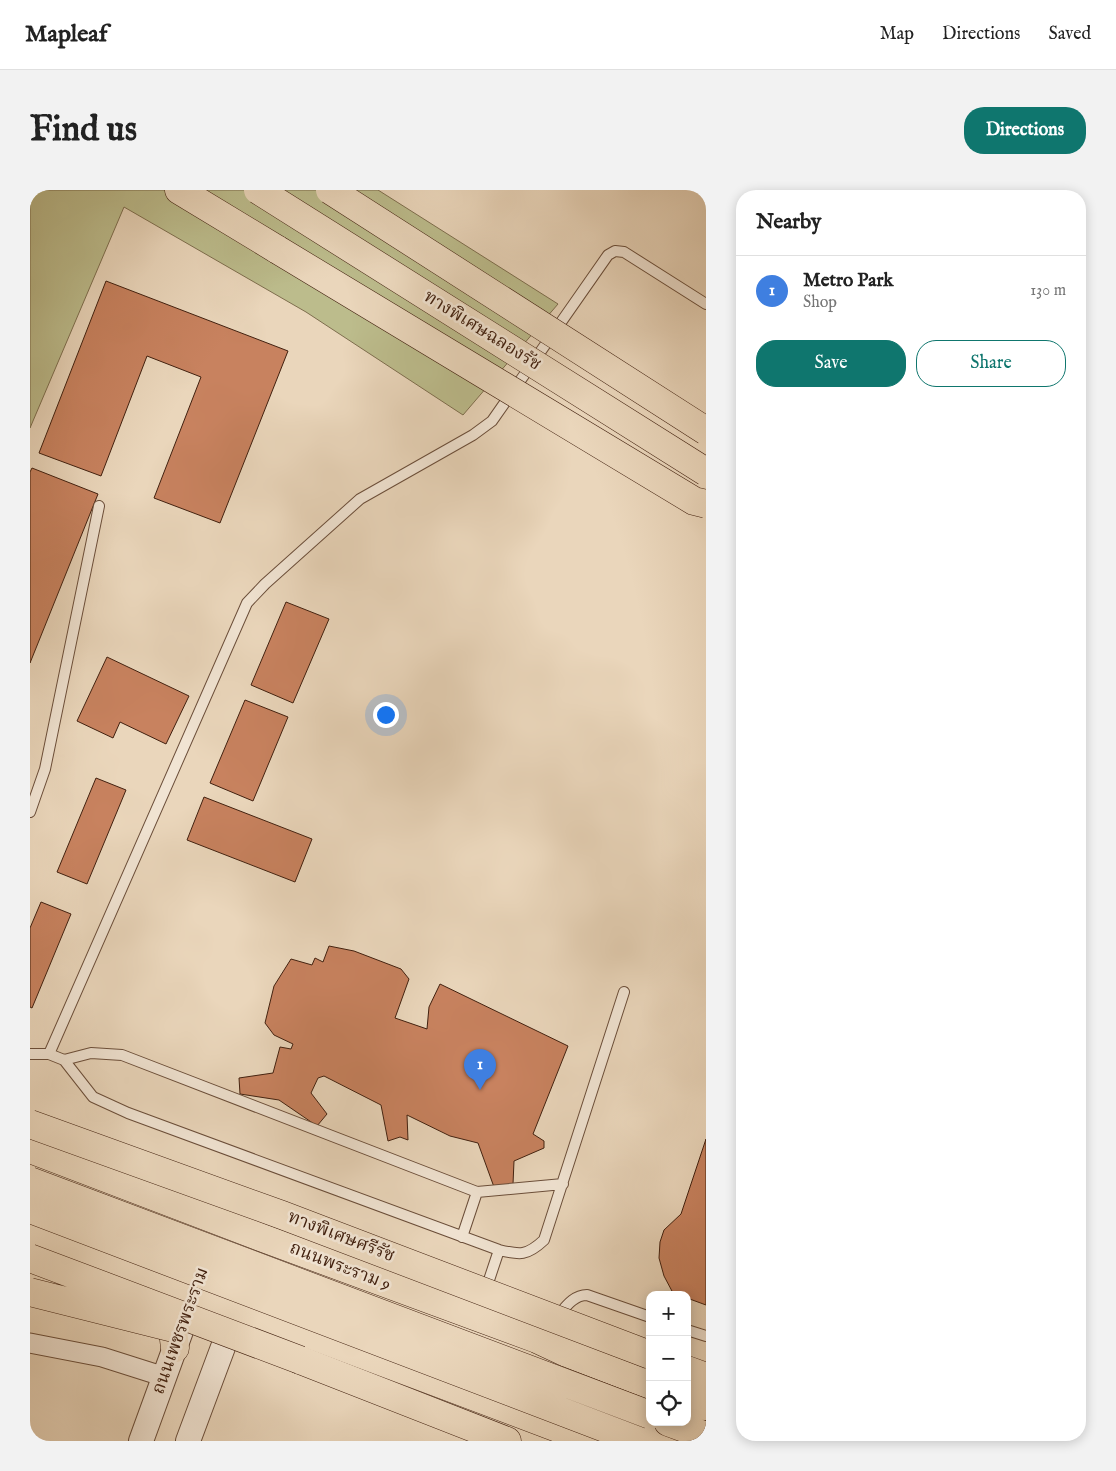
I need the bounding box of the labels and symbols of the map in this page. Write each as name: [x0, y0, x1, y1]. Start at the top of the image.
street label: ทางพิเศษฉลองรัช: [419, 286, 545, 376]
your location: [373, 702, 399, 728]
pin: 1: [464, 1049, 496, 1090]
street label: ทางพิเศษศรีรัช: [284, 1206, 398, 1268]
street label: ถนนพระราม 9: [286, 1237, 394, 1297]
street label: ถนนเพชรพระราม: [147, 1264, 215, 1398]

